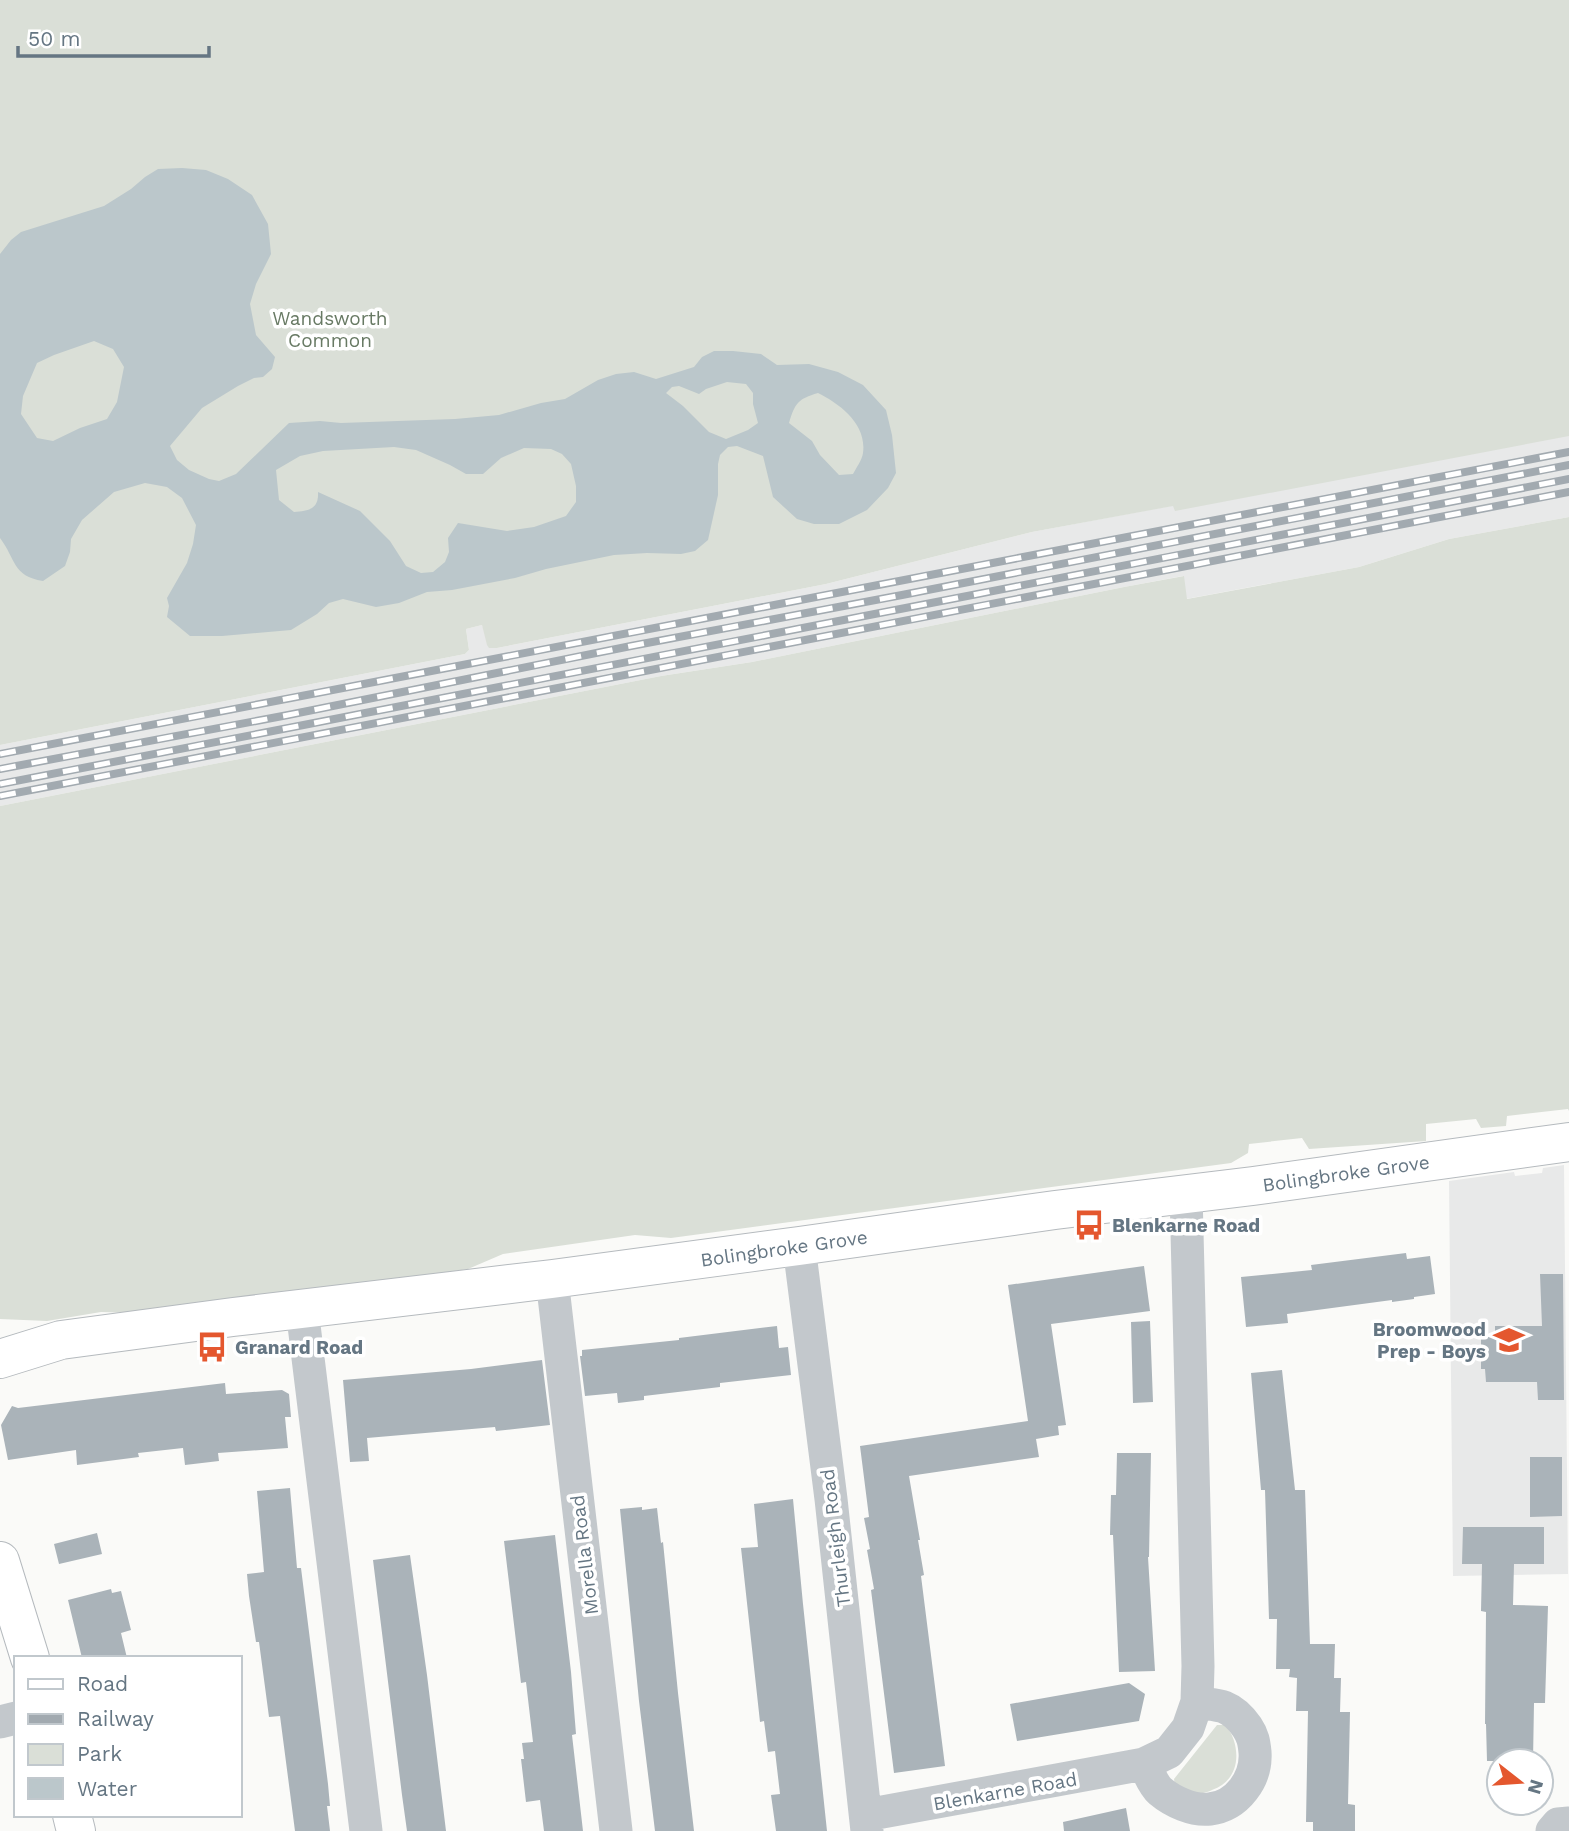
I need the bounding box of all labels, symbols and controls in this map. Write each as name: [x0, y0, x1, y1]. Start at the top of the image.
scale bar: [18, 14, 208, 58]
text: 50 m: [28, 26, 80, 51]
park label: Wandsworth Common: [272, 307, 388, 352]
street label: Bolingbroke Grove: [1261, 1150, 1431, 1197]
bus stop icon: Blenkarne Road: [1072, 1208, 1106, 1242]
place label: Blenkarne Road: [1112, 1214, 1260, 1237]
street label: Bolingbroke Grove: [699, 1225, 869, 1272]
place label: Broomwood Prep - Boys: [1373, 1318, 1486, 1363]
school or university icon: Broomwood Prep - Boys: [1492, 1323, 1526, 1357]
bus stop icon: Granard Road: [195, 1330, 229, 1364]
place label: Granard Road: [235, 1336, 363, 1359]
street label: Thurleigh Road: [816, 1468, 855, 1608]
street label: Morella Road: [566, 1494, 603, 1616]
legend: [14, 1656, 242, 1817]
text: Road: [77, 1671, 128, 1696]
text: Railway: [77, 1706, 154, 1731]
text: Park: [77, 1741, 122, 1766]
north arrow: [1485, 1747, 1555, 1817]
street label: Blenkarne Road: [931, 1768, 1079, 1815]
text: Water: [77, 1776, 138, 1801]
text: N: [1523, 1777, 1549, 1797]

